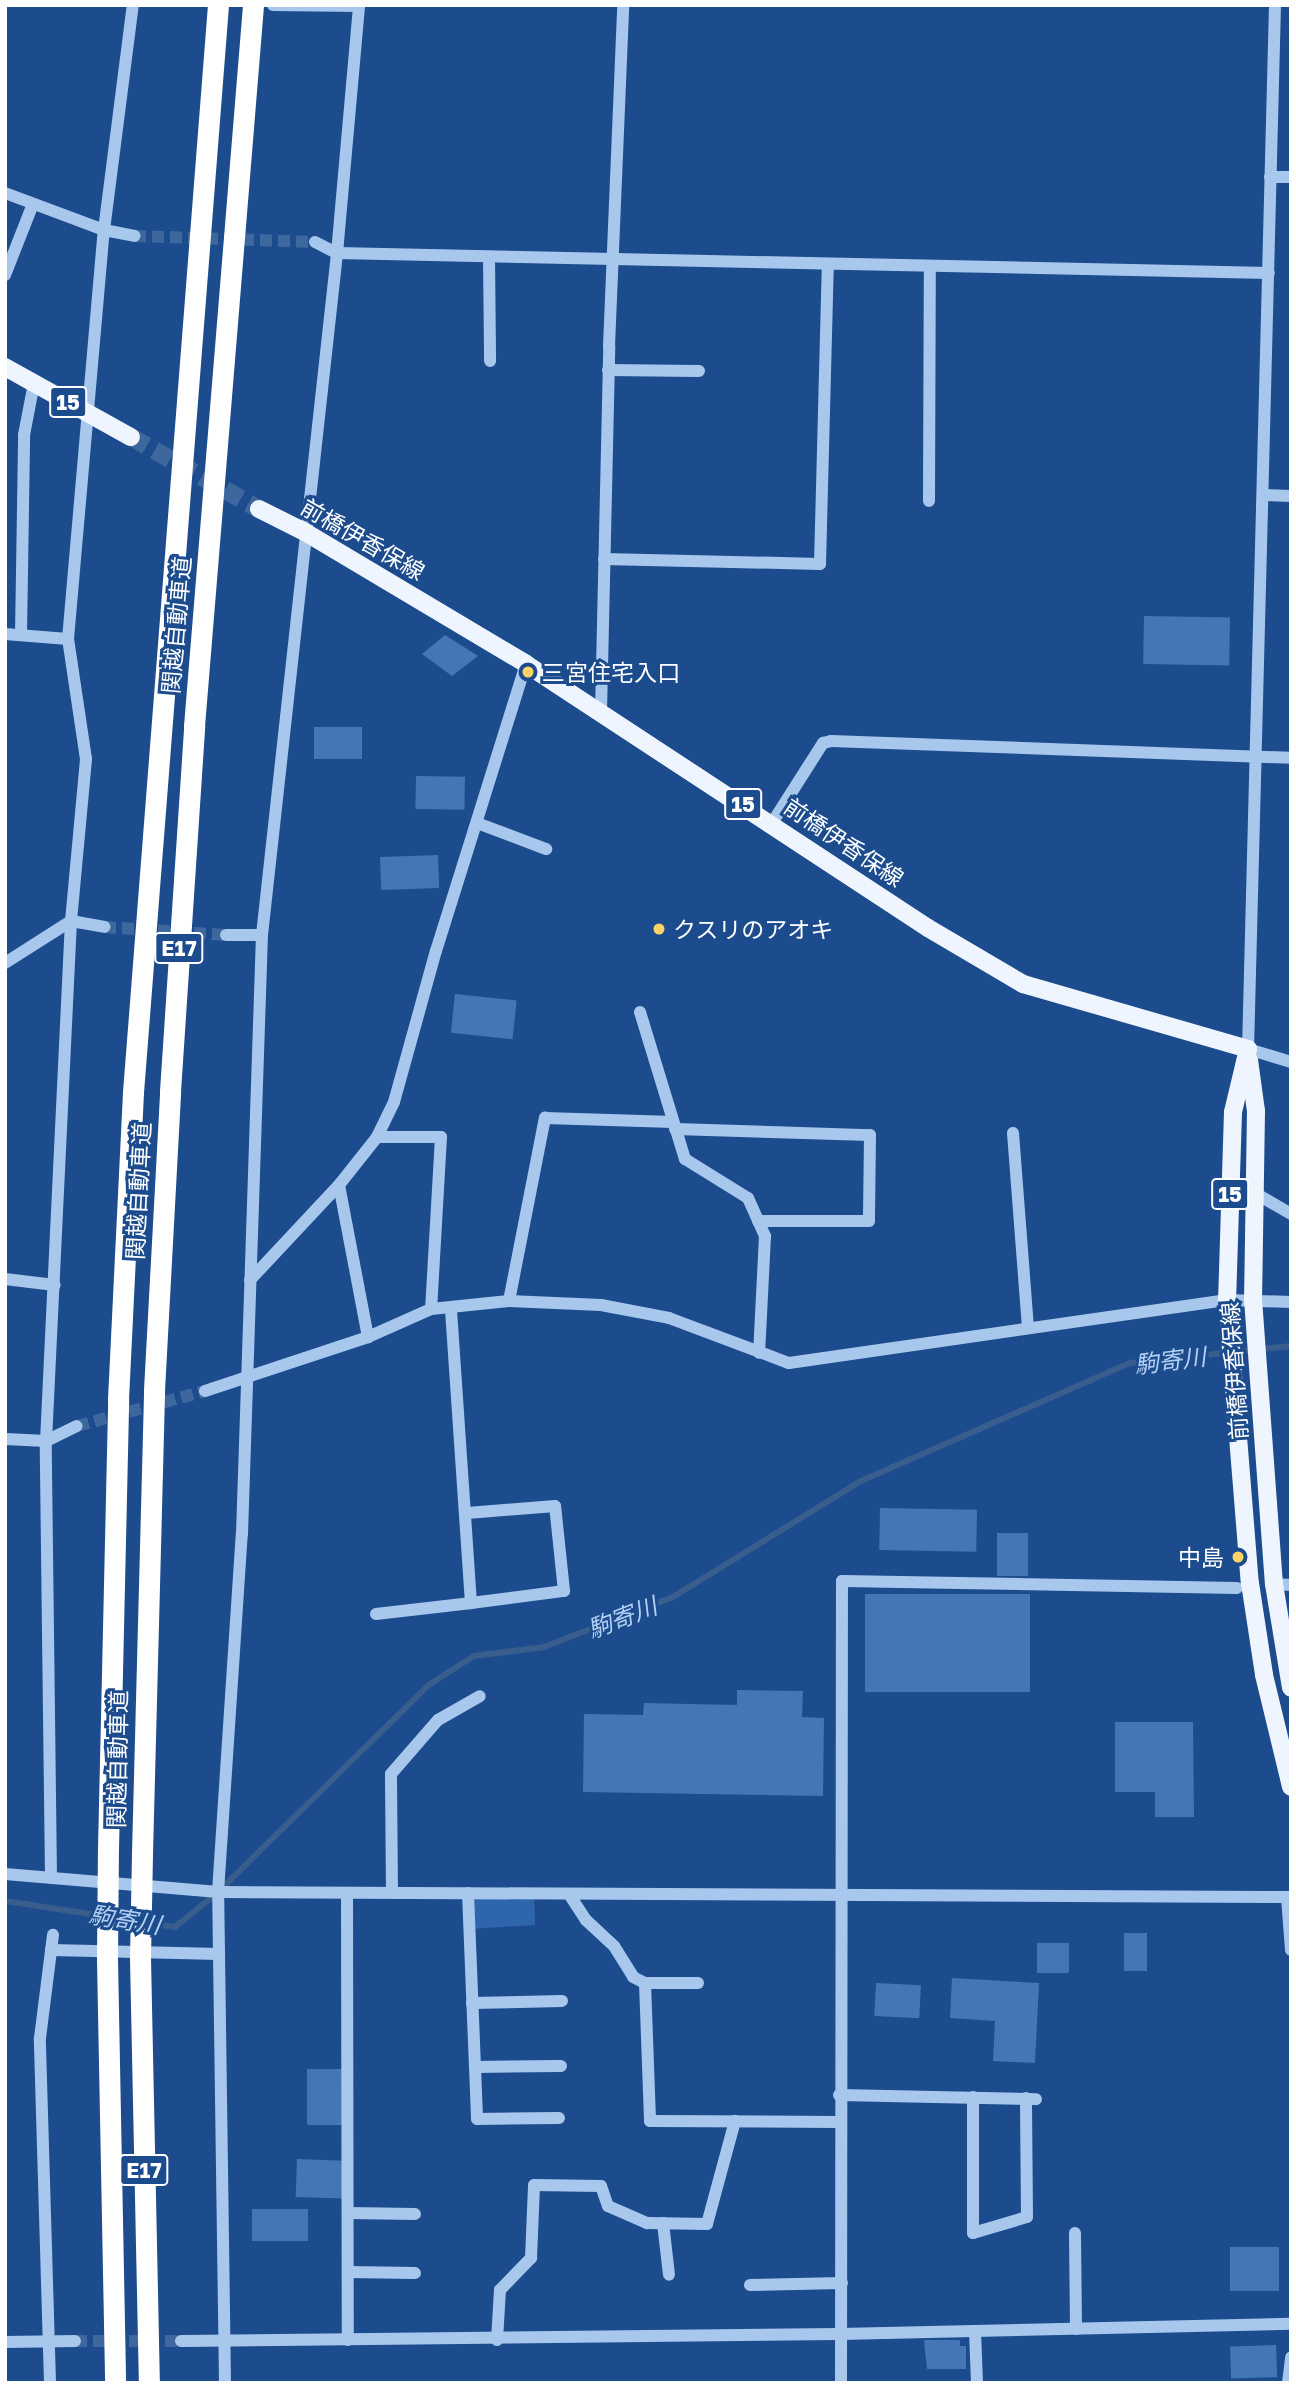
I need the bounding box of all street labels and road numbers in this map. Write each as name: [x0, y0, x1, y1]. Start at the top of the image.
road number: 15: [49, 384, 87, 420]
street label: 前橋伊香保線: [296, 493, 430, 585]
street label: 関越自動車道: [156, 555, 196, 695]
road number: 15: [724, 786, 762, 822]
street label: 前橋伊香保線: [779, 792, 909, 892]
road number: E17: [153, 930, 205, 965]
street label: 関越自動車道: [121, 1121, 155, 1261]
road number: 15: [1211, 1176, 1249, 1212]
street label: 前橋伊香保線: [1215, 1301, 1253, 1441]
street label: 関越自動車道: [102, 1690, 132, 1828]
road number: E17: [118, 2152, 170, 2188]

